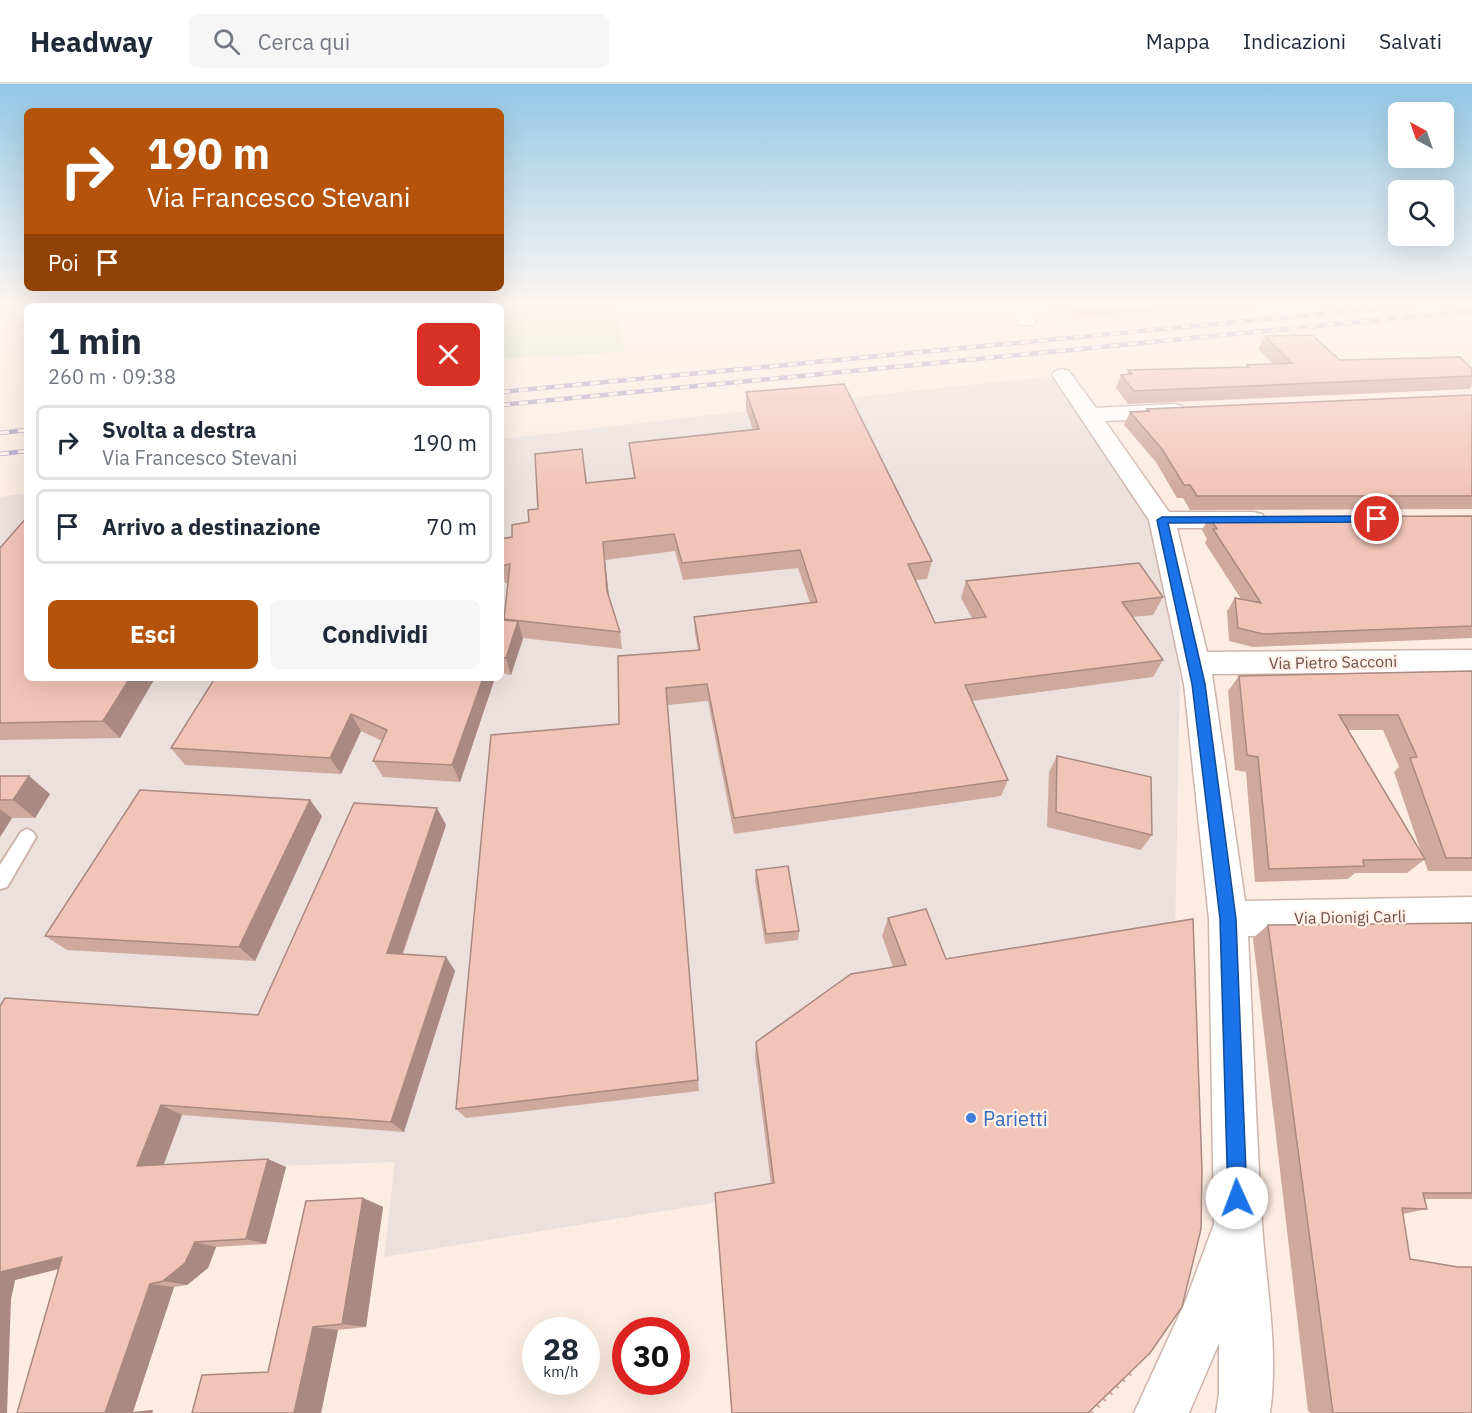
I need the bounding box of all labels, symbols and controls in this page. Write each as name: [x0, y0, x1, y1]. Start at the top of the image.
search box: [189, 14, 609, 68]
text: Headway: [30, 23, 153, 60]
icon: search: [210, 25, 243, 58]
text: Cerca qui: [258, 27, 350, 56]
text: Mappa: [1146, 27, 1210, 55]
text: Indicazioni: [1243, 27, 1346, 55]
text: Salvati: [1379, 27, 1442, 55]
north arrow: [1388, 102, 1454, 168]
map controls: [1388, 102, 1454, 246]
text: 190 m: [147, 126, 270, 181]
icon: right: [48, 132, 126, 210]
text: Via Francesco Stevani: [147, 179, 411, 214]
button: search: [1388, 180, 1454, 246]
icon: arrive: [91, 246, 124, 279]
text: Poi: [48, 248, 79, 277]
text: 1 min: [48, 317, 142, 364]
button: close: [417, 323, 480, 386]
text: 260 m · 09:38: [48, 363, 176, 390]
text: Svolta a destra: [102, 415, 256, 444]
icon: right: [51, 426, 84, 459]
text: 190 m: [413, 428, 477, 457]
text: Via Francesco Stevani: [102, 444, 297, 471]
pin: [1351, 493, 1402, 544]
icon: arrive: [1360, 502, 1393, 535]
icon: arrive: [51, 510, 84, 543]
text: Arrivo a destinazione: [102, 512, 321, 541]
text: 70 m: [426, 512, 477, 541]
button: Esci: [48, 600, 258, 669]
button: Condividi: [270, 600, 480, 669]
street label: Via Pietro Sacconi: [1269, 651, 1397, 673]
street label: Via Dionigi Carli: [1294, 906, 1406, 928]
place label: Parietti: [983, 1105, 1048, 1132]
marker: Parietti: [964, 1111, 978, 1125]
position arrow: [1205, 1166, 1269, 1230]
speed limit sign: 30: [612, 1317, 690, 1395]
text: 28: [543, 1329, 579, 1368]
text: km/h: [543, 1362, 579, 1381]

